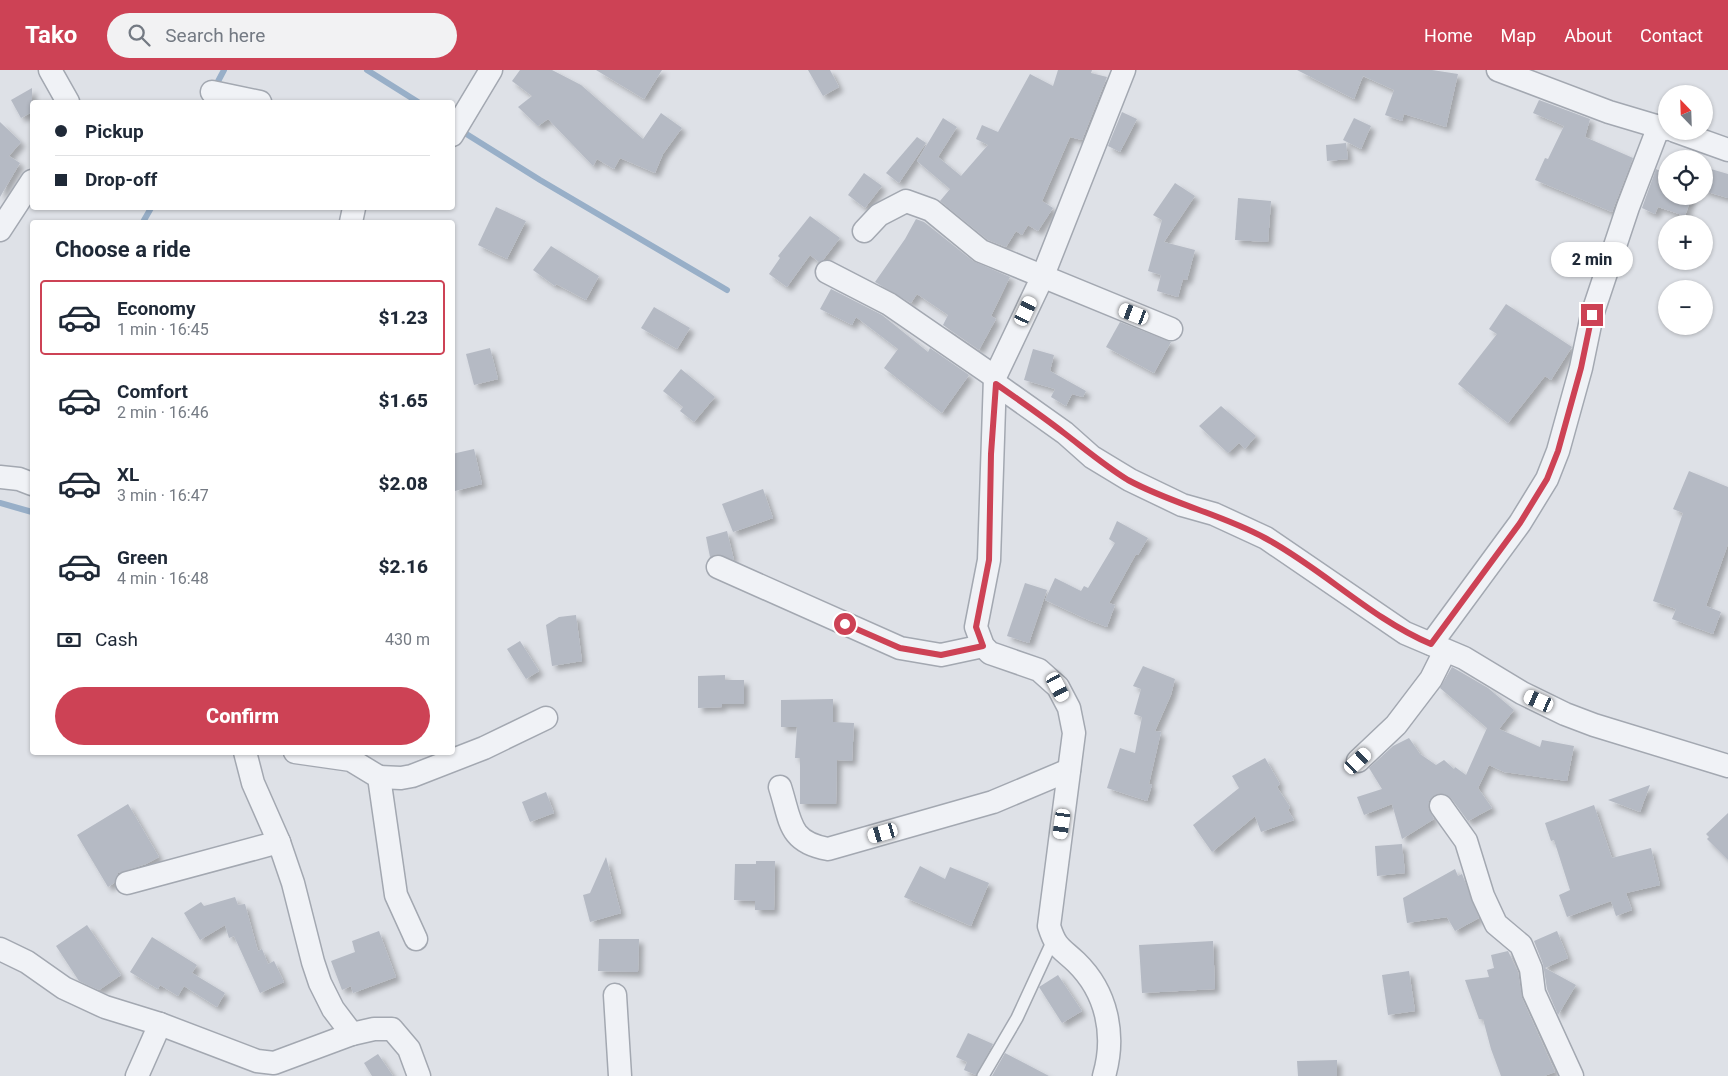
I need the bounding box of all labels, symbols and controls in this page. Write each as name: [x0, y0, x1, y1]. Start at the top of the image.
search box: [107, 13, 457, 58]
text: Tako: [25, 21, 77, 49]
icon: search: [125, 21, 153, 49]
text: Search here: [165, 24, 265, 47]
text: Home: [1424, 25, 1473, 46]
text: Map: [1501, 25, 1536, 46]
text: About: [1564, 25, 1612, 46]
text: Contact: [1640, 25, 1703, 46]
north arrow: [1658, 85, 1712, 140]
map controls: [1658, 85, 1713, 335]
text: Pickup: [85, 120, 144, 143]
button: locate: [1658, 150, 1713, 205]
text: Drop-off: [85, 168, 157, 191]
button: +: [1658, 215, 1713, 270]
text: Choose a ride: [55, 237, 191, 262]
callout: 2 min: [1551, 242, 1633, 278]
text: 2 min: [1572, 250, 1612, 269]
button: −: [1658, 280, 1713, 335]
car: [1012, 294, 1039, 328]
icon: car: [57, 295, 102, 340]
text: Economy: [117, 297, 196, 320]
car: [1117, 302, 1150, 326]
route end: [1581, 304, 1603, 326]
text: $1.23: [379, 306, 428, 329]
text: 1 min · 16:45: [117, 320, 209, 339]
icon: car: [57, 378, 102, 423]
text: Comfort: [117, 380, 188, 403]
text: $1.65: [379, 389, 428, 412]
text: 2 min · 16:46: [117, 403, 209, 422]
icon: car: [57, 461, 102, 506]
text: XL: [117, 463, 139, 486]
text: $2.08: [379, 472, 428, 495]
text: 3 min · 16:47: [117, 486, 209, 505]
icon: car: [57, 544, 102, 589]
text: Green: [117, 546, 168, 569]
text: $2.16: [379, 555, 428, 578]
text: 4 min · 16:48: [117, 569, 209, 588]
route start: [834, 613, 856, 635]
icon: cash: [55, 626, 83, 654]
text: Cash: [95, 628, 138, 651]
text: 430 m: [385, 630, 430, 649]
car: [1044, 670, 1071, 704]
button: Confirm: [55, 687, 430, 745]
car: [1522, 688, 1555, 714]
car: [1341, 745, 1374, 777]
car: [1052, 808, 1071, 840]
car: [866, 822, 899, 844]

